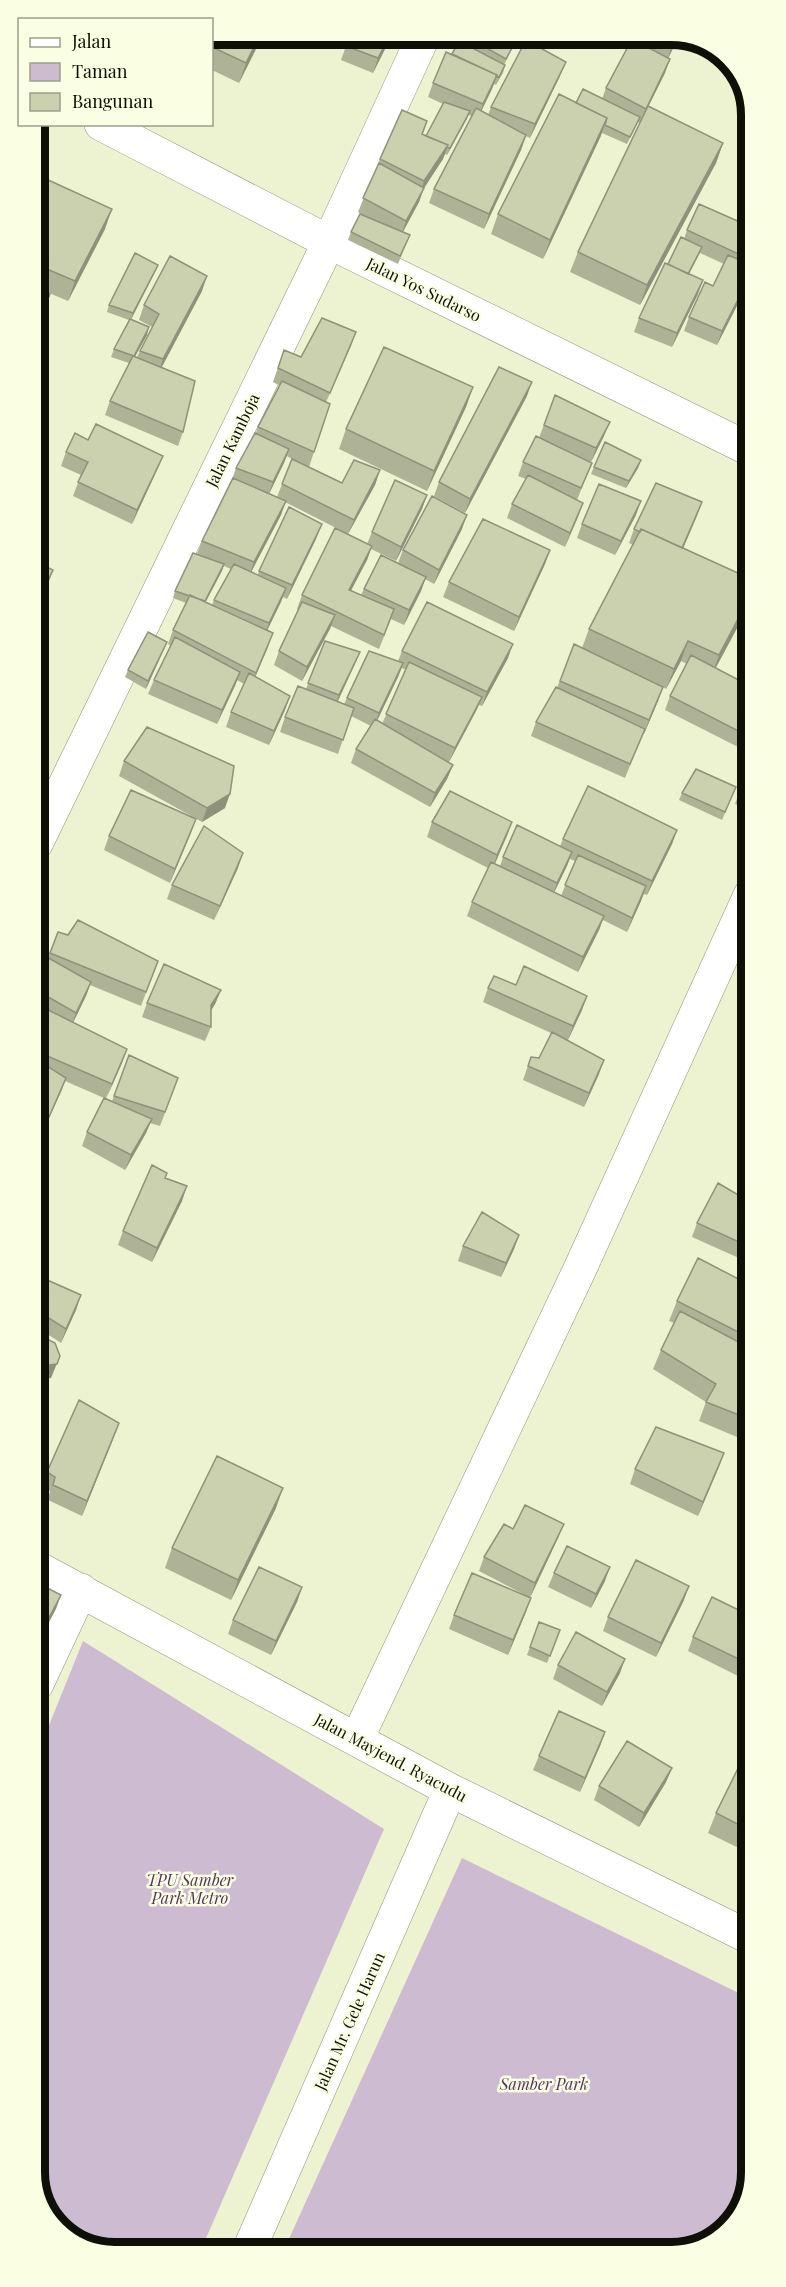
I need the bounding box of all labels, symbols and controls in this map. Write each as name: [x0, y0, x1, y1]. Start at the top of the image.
legend: [18, 18, 213, 126]
text: Jalan: [71, 29, 112, 53]
text: Taman: [72, 59, 128, 83]
text: Bangunan: [72, 89, 153, 113]
street label: Jalan Yos Sudarso: [362, 252, 485, 326]
street label: Jalan Kamboja: [200, 390, 264, 491]
street label: Jalan Mayjend. Ryacudu: [310, 1707, 471, 1806]
park label: TPU Samber Park Metro: [147, 1869, 235, 1908]
street label: Jalan Mr. Gele Harun: [309, 1948, 389, 2094]
park label: Samber Park: [499, 2073, 588, 2094]

